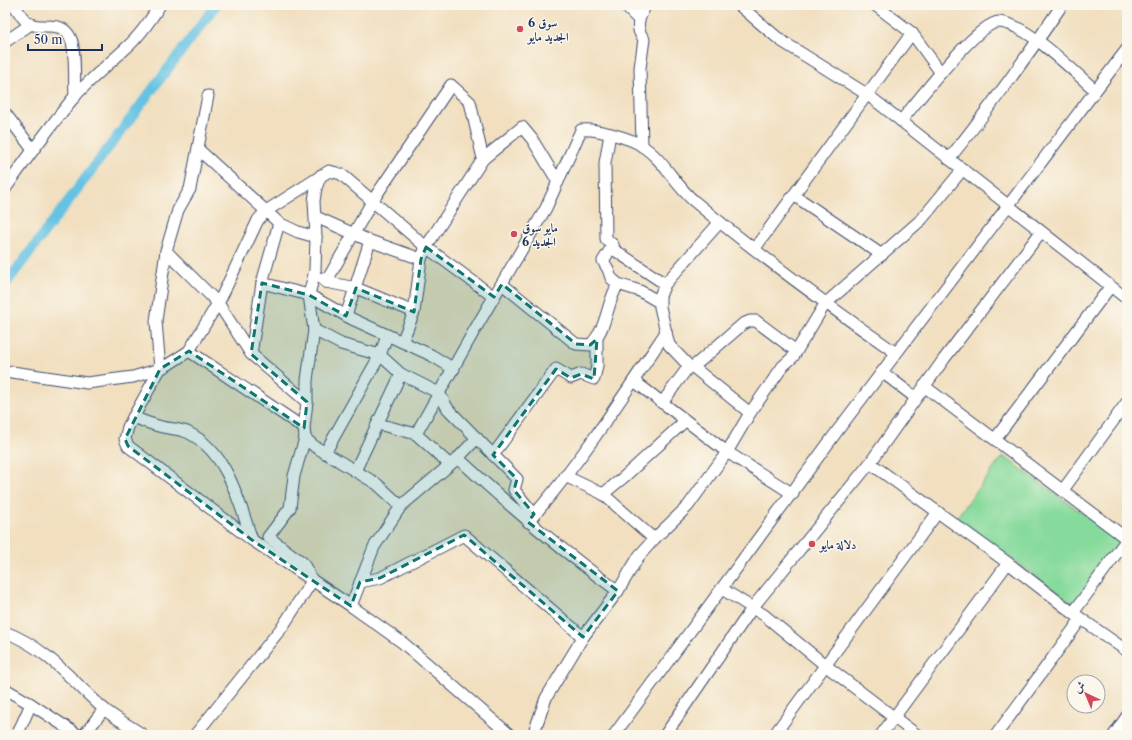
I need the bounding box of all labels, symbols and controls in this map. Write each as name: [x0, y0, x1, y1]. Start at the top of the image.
place label: سوق 6 الجديد مايو: [526, 15, 569, 45]
marker: سوق 6 الجديد مايو: [515, 24, 525, 34]
scale bar: [28, 26, 102, 52]
text: 50 m: [34, 32, 63, 47]
place label: مايو سوق 6 الجديد: [522, 220, 558, 249]
marker: مايو سوق 6 الجديد: [509, 229, 519, 239]
place label: دلالة مايو: [818, 537, 857, 553]
marker: دلالة مايو: [807, 539, 817, 549]
north arrow: [1066, 674, 1106, 714]
text: ش: [1070, 678, 1088, 696]

